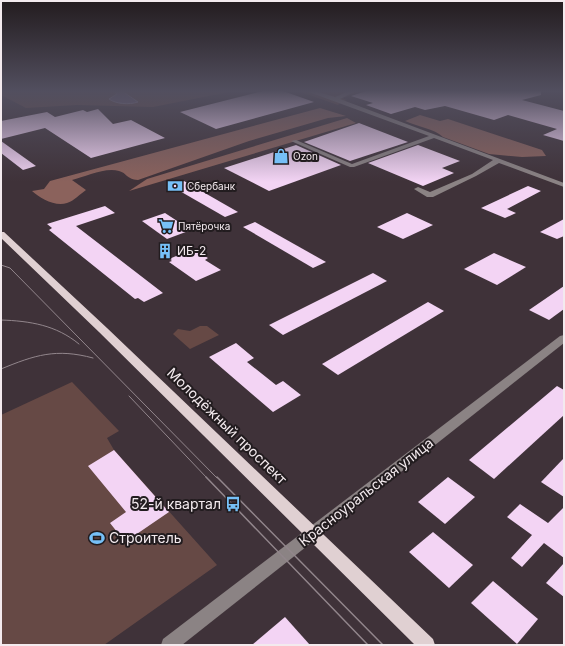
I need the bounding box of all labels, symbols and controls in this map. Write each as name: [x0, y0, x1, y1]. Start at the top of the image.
shop icon: Ozon: [272, 147, 290, 165]
place label: Ozon: [293, 150, 318, 162]
bank icon: Сбербанк: [166, 177, 184, 195]
place label: Сбербанк: [187, 180, 236, 192]
supermarket icon: Пятёрочка: [157, 217, 175, 235]
place label: Пятёрочка: [178, 220, 230, 232]
building icon: ИБ-2: [156, 242, 174, 260]
place label: ИБ-2: [177, 243, 206, 258]
street label: Молодёжный проспект: [164, 364, 291, 488]
street label: Красноуральская улица: [295, 434, 436, 549]
place label: 52-й квартал: [131, 495, 221, 512]
bus stop icon: 52-й квартал: [224, 495, 242, 513]
sports icon: Строитель: [88, 529, 106, 547]
place label: Строитель: [109, 529, 182, 546]

